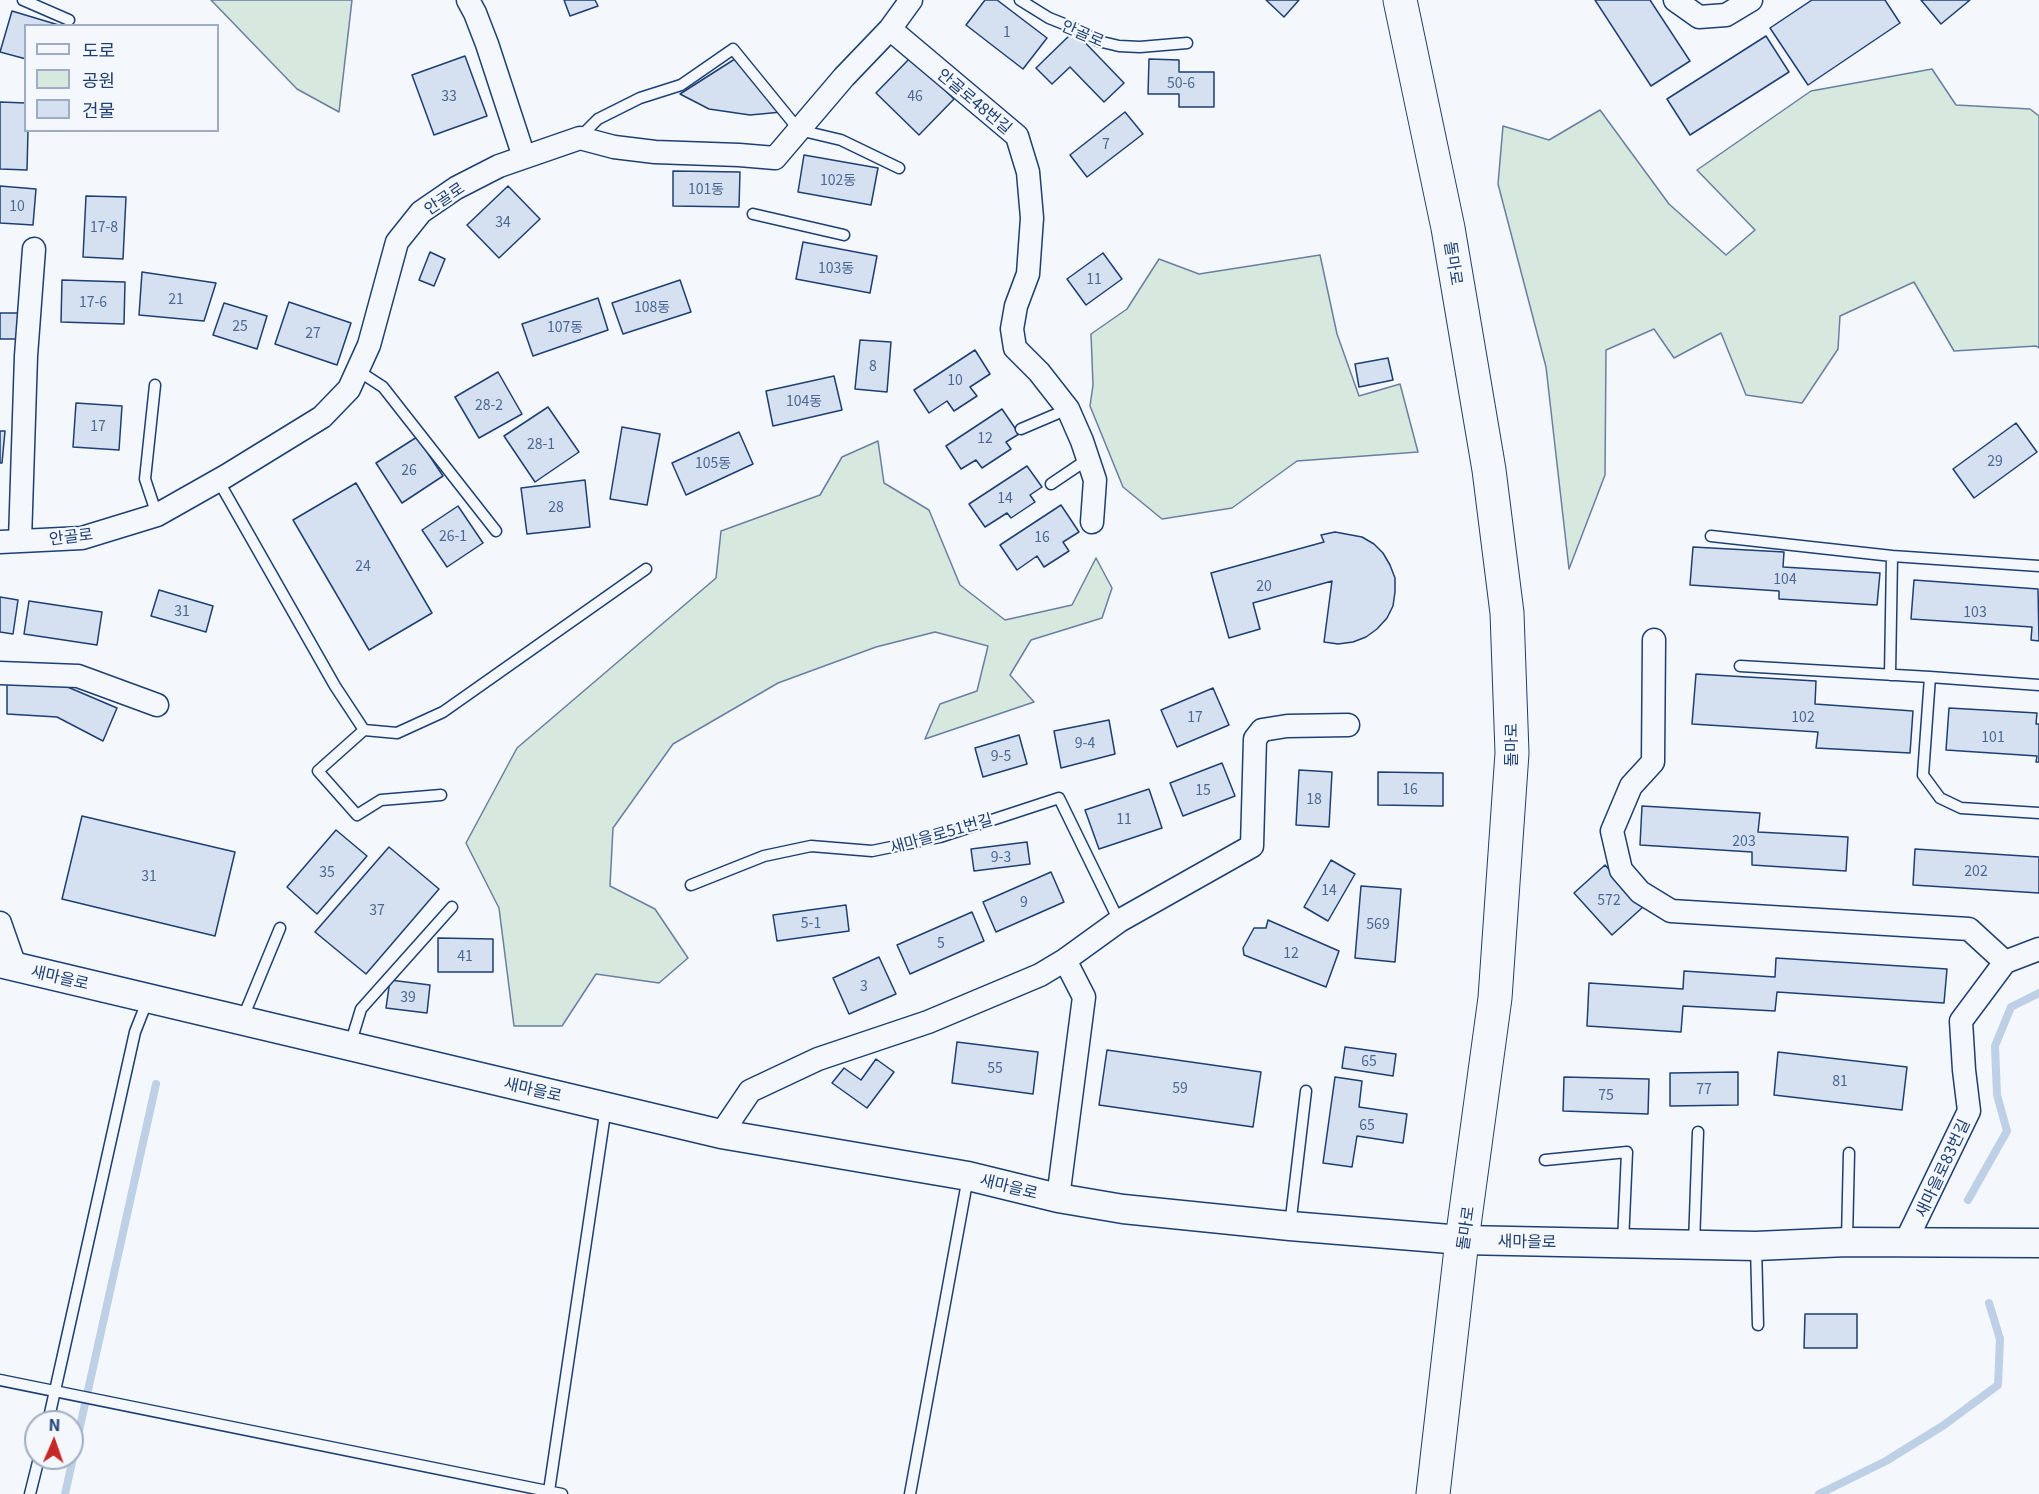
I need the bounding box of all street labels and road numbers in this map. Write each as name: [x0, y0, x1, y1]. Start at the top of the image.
street label: 안골로: [1059, 16, 1107, 50]
street label: 안골로48번길: [934, 64, 1016, 138]
street label: 안골로: [420, 178, 468, 218]
street label: 돌마로: [1441, 240, 1467, 286]
street label: 안골로: [48, 524, 94, 548]
street label: 돌마로: [1501, 723, 1521, 767]
street label: 새마을로51번길: [887, 809, 995, 857]
street label: 새마을로: [29, 961, 91, 993]
street label: 새마을로: [502, 1073, 564, 1105]
street label: 새마을로83번길: [1911, 1116, 1973, 1220]
street label: 새마을로: [978, 1170, 1040, 1202]
street label: 돌마로: [1452, 1205, 1478, 1251]
street label: 새마을로: [1497, 1231, 1557, 1251]

